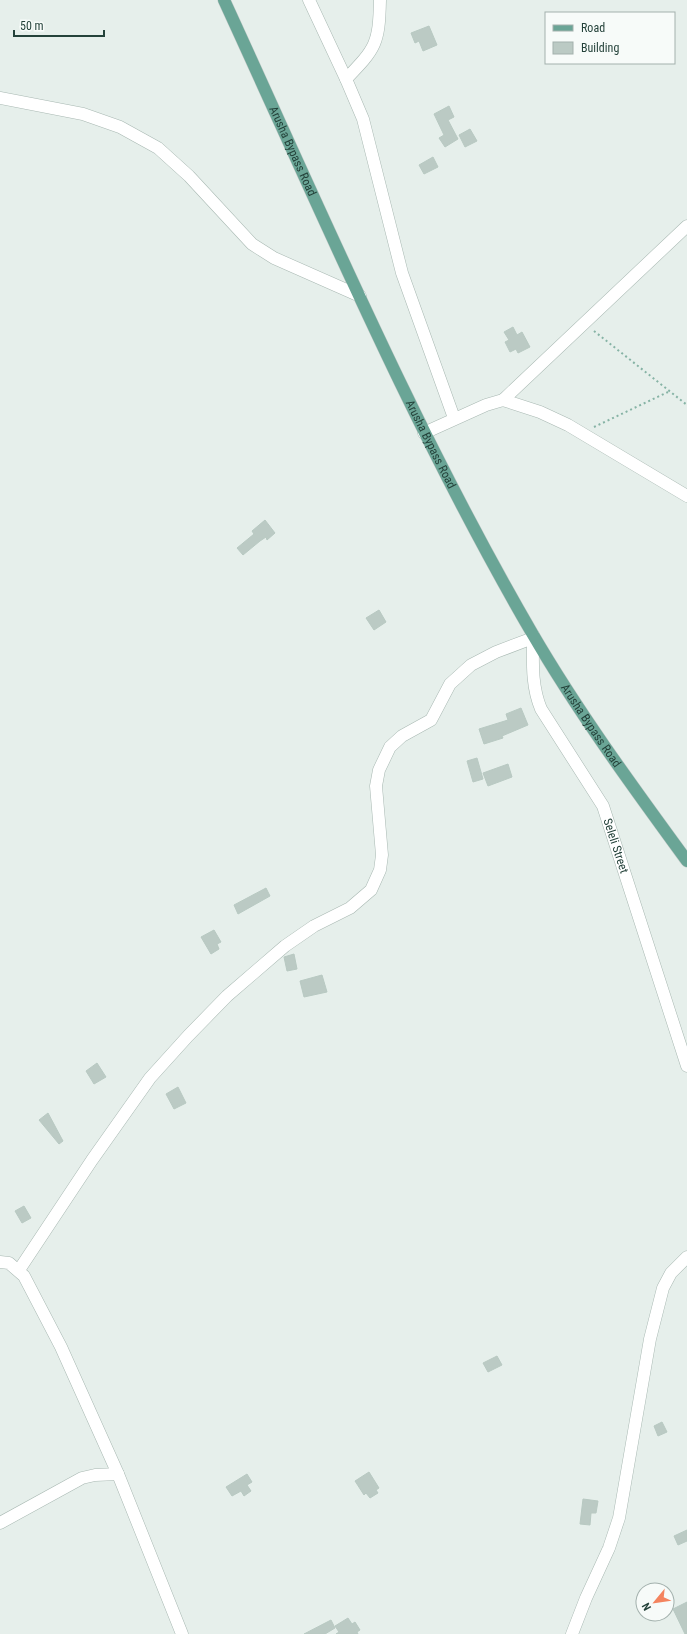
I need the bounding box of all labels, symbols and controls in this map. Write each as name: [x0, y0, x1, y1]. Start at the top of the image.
scale bar: [14, 12, 104, 38]
legend: [545, 12, 675, 64]
text: 50 m: [20, 19, 44, 33]
text: Road: [581, 21, 605, 35]
text: Building: [581, 41, 619, 55]
street label: Arusha Bypass Road: [266, 104, 319, 198]
street label: Arusha Bypass Road: [403, 398, 459, 491]
street label: Arusha Bypass Road: [558, 681, 624, 770]
street label: Seleli Street: [601, 817, 631, 875]
north arrow: [635, 1582, 675, 1622]
text: N: [639, 1600, 654, 1613]

